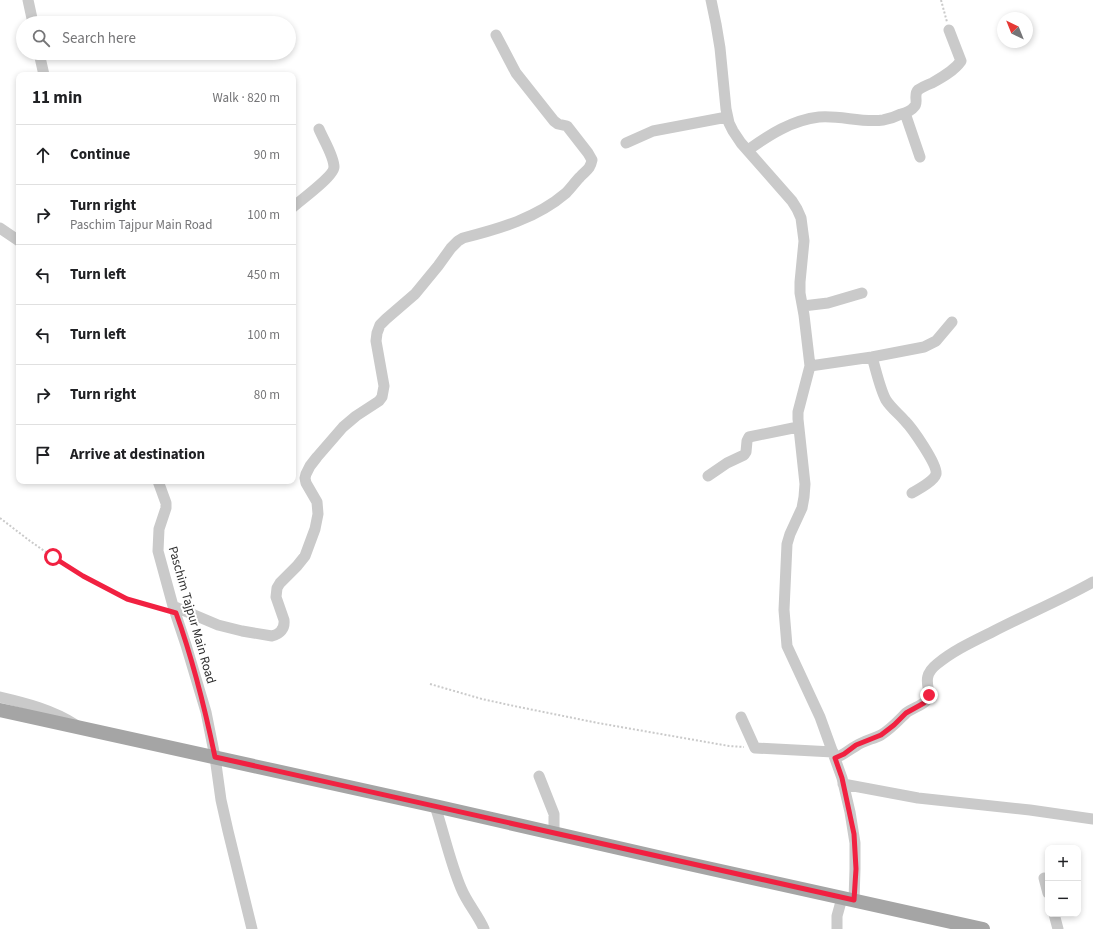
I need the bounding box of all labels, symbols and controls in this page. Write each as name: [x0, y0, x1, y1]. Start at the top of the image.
north arrow: [997, 12, 1033, 48]
search box: [16, 16, 296, 60]
icon: search: [30, 27, 52, 49]
text: Search here: [62, 28, 136, 49]
text: 11 min: [32, 86, 82, 110]
text: Walk · 820 m: [212, 89, 280, 107]
icon: ahead: [32, 144, 54, 166]
text: Continue: [70, 144, 130, 165]
text: 90 m: [254, 146, 280, 164]
text: Turn right: [70, 195, 136, 216]
icon: right: [32, 204, 54, 226]
text: 100 m: [247, 206, 280, 224]
text: Paschim Tajpur Main Road: [70, 216, 212, 234]
icon: left: [32, 264, 54, 286]
text: Turn left: [70, 264, 126, 285]
text: 450 m: [247, 266, 280, 284]
icon: left: [32, 324, 54, 346]
text: Turn left: [70, 324, 126, 345]
text: 100 m: [247, 326, 280, 344]
icon: right: [32, 384, 54, 406]
text: Turn right: [70, 384, 136, 405]
text: 80 m: [254, 386, 280, 404]
icon: arrive: [32, 444, 54, 466]
text: Arrive at destination: [70, 444, 205, 465]
street label: Paschim Tajpur Main Road: [164, 544, 220, 686]
route start: [44, 548, 62, 566]
route end: [920, 686, 938, 704]
map controls: [1045, 845, 1081, 917]
button: +: [1045, 845, 1081, 881]
button: −: [1045, 881, 1081, 917]

